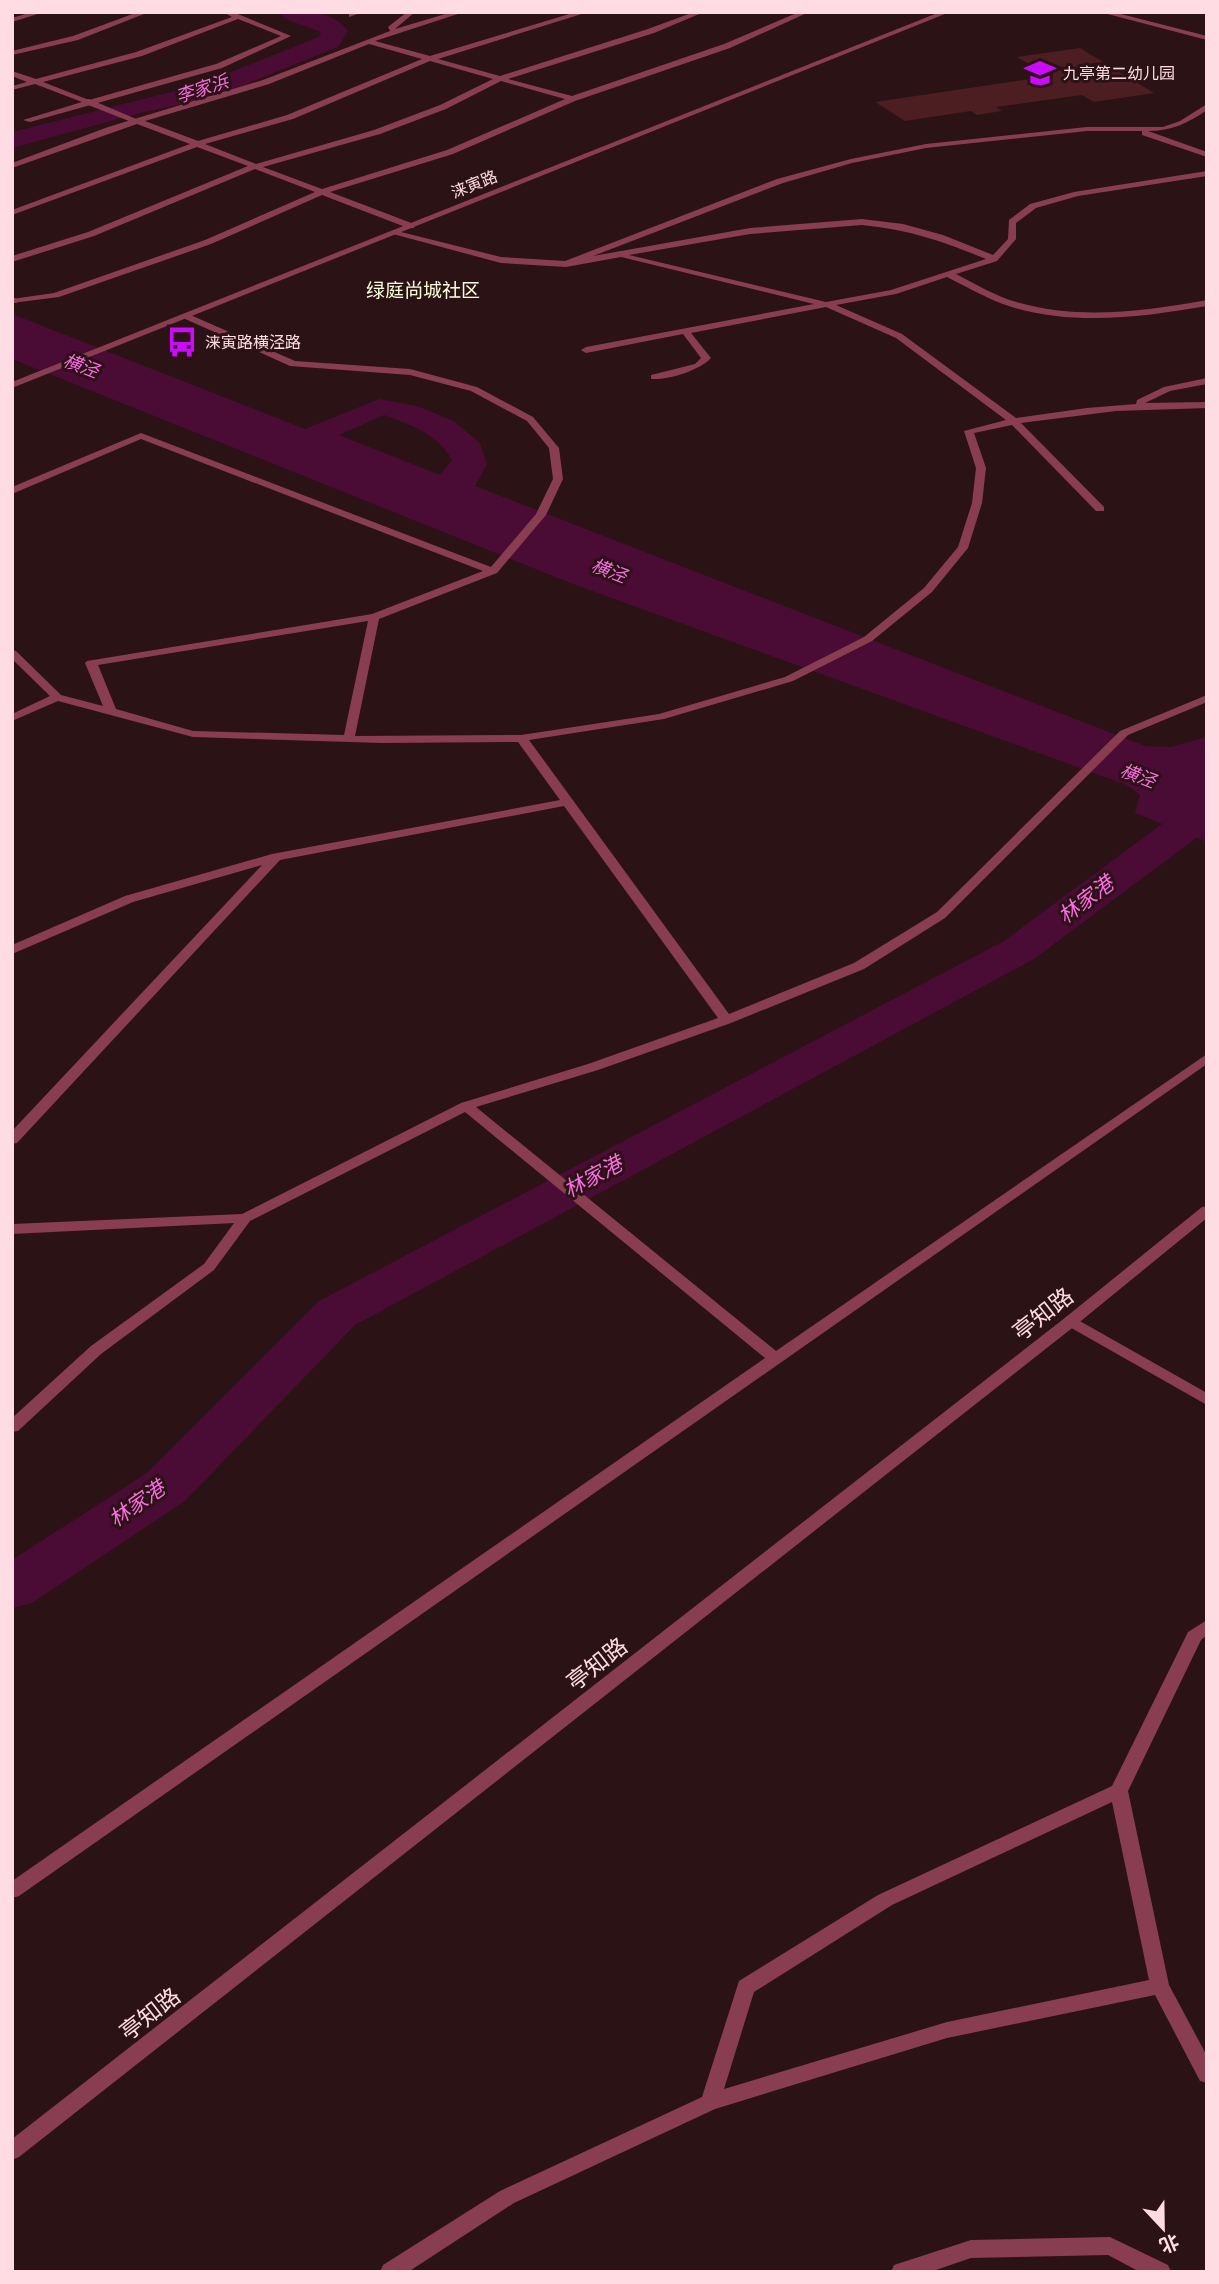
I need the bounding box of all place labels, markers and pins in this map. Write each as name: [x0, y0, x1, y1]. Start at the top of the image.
school or university icon: 九亭第二幼儿园: [1023, 56, 1057, 90]
place label: 九亭第二幼儿园: [1063, 64, 1175, 83]
bus stop icon: 涞寅路横泾路: [165, 325, 199, 359]
place label: 涞寅路横泾路: [205, 333, 301, 352]

